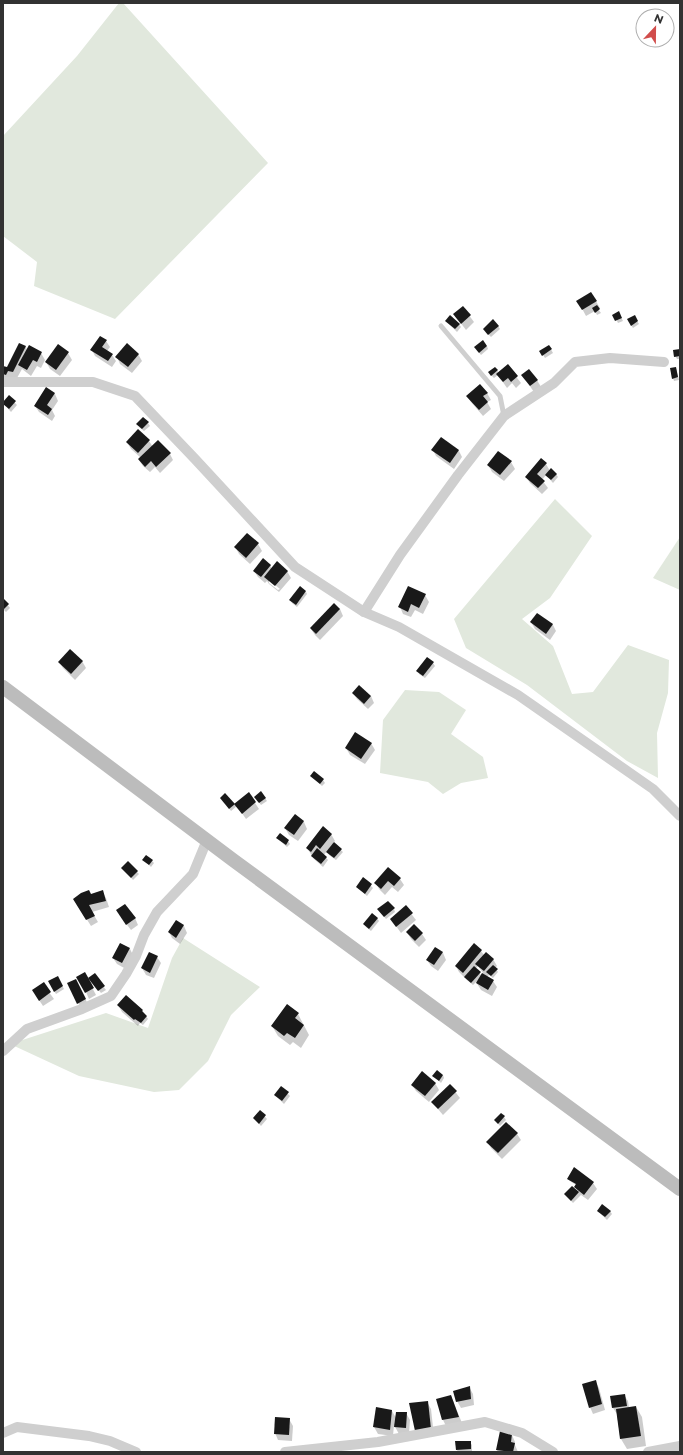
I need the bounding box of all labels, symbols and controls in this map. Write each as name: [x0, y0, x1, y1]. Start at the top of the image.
north arrow: [635, 8, 675, 48]
text: N: [652, 11, 665, 27]

